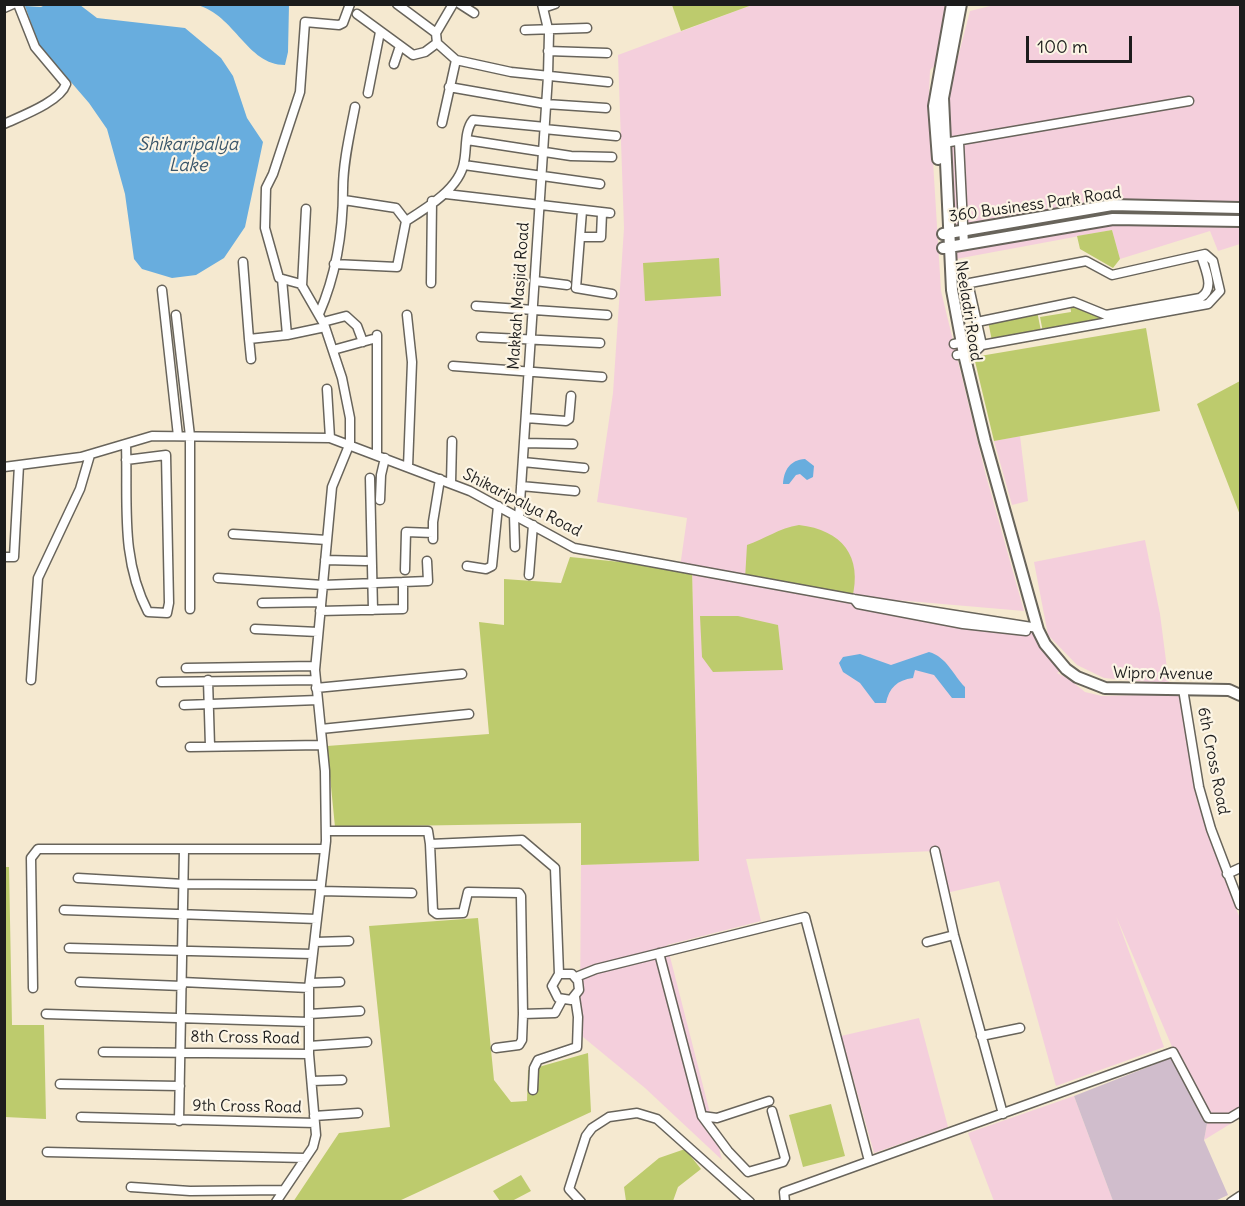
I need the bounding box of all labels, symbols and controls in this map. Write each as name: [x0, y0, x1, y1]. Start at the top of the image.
scale bar: [1029, 24, 1136, 62]
text: 100 m: [1037, 35, 1088, 58]
water label: Shikaripalya Lake: [138, 134, 238, 176]
street label: 360 Business Park Road: [948, 183, 1122, 227]
street label: Makkah Masjid Road: [504, 222, 534, 370]
street label: Neeladri Road: [951, 259, 985, 363]
street label: Shikaripalya Road: [460, 465, 584, 541]
street label: Wipro Avenue: [1113, 664, 1213, 684]
street label: 6th Cross Road: [1193, 705, 1233, 817]
street label: 8th Cross Road: [190, 1027, 300, 1049]
street label: 9th Cross Road: [192, 1096, 302, 1118]

